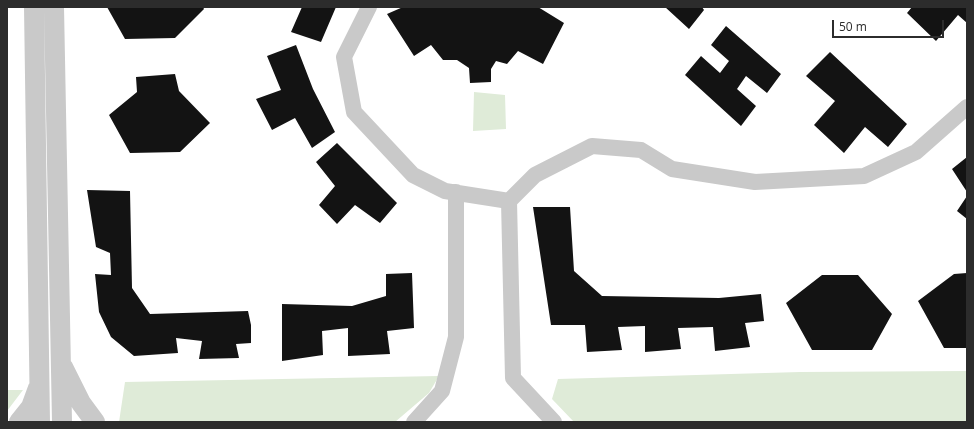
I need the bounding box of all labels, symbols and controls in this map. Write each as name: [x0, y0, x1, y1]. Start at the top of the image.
scale bar: [834, 12, 946, 38]
text: 50 m: [839, 18, 867, 35]

